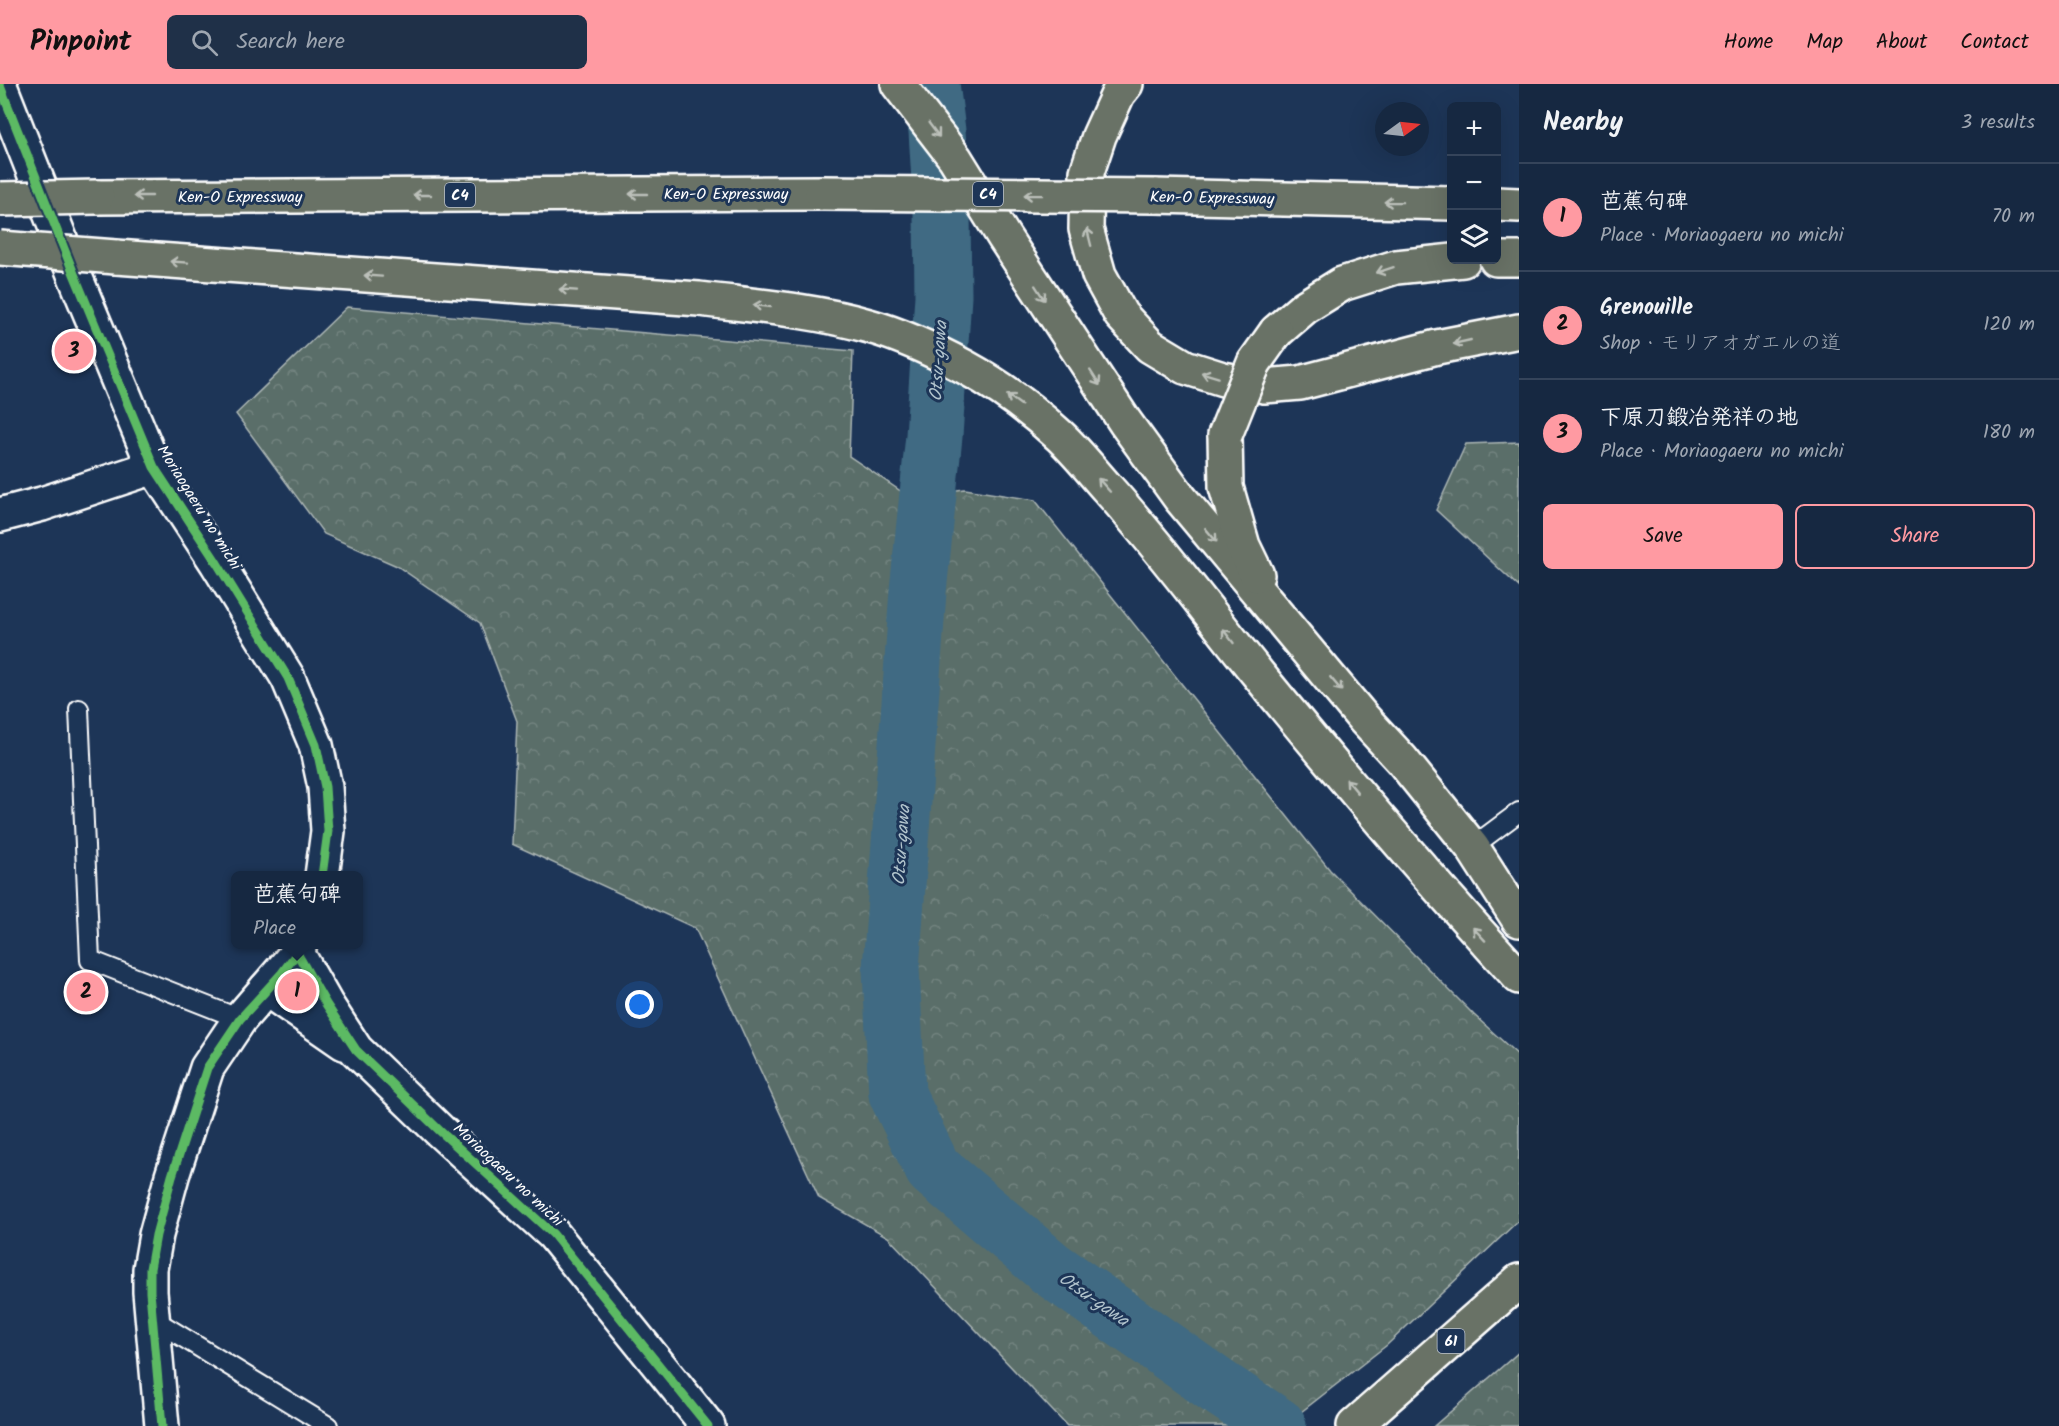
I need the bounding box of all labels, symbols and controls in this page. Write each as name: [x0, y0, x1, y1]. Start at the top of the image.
search box: [167, 15, 587, 69]
text: Pinpoint: [30, 20, 131, 65]
text: Search here: [236, 25, 345, 60]
icon: search: [188, 26, 221, 59]
text: Home: [1724, 26, 1773, 59]
text: Map: [1806, 26, 1843, 59]
text: About: [1876, 26, 1927, 59]
text: Contact: [1960, 26, 2029, 59]
north arrow: [1375, 102, 1429, 156]
map controls: [1447, 102, 1501, 264]
button: +: [1447, 102, 1501, 156]
text: Nearby: [1543, 102, 1623, 144]
text: 3 results: [1961, 107, 2035, 139]
one-way arrow: [928, 121, 940, 137]
button: −: [1447, 156, 1501, 210]
street label: Ken-O Expressway: [664, 182, 789, 207]
road number: C4: [973, 182, 1003, 206]
road number: C4: [445, 183, 475, 207]
street label: Ken-O Expressway: [178, 185, 303, 210]
street label: Ken-O Expressway: [1150, 185, 1275, 212]
text: 芭蕉句碑: [1600, 185, 1688, 220]
one-way arrow: [628, 188, 648, 200]
one-way arrow: [412, 189, 432, 201]
one-way arrow: [1024, 189, 1044, 201]
one-way arrow: [133, 190, 153, 202]
one-way arrow: [1384, 196, 1404, 207]
text: 1: [1559, 201, 1566, 233]
text: 70 m: [1992, 201, 2035, 233]
button: layers: [1447, 210, 1501, 264]
text: Place · Moriaogaeru no michi: [1600, 220, 1843, 252]
one-way arrow: [1082, 228, 1094, 247]
one-way arrow: [169, 256, 189, 267]
one-way arrow: [1376, 265, 1395, 276]
one-way arrow: [364, 270, 384, 281]
one-way arrow: [558, 284, 578, 295]
one-way arrow: [1034, 284, 1046, 301]
text: Grenouille: [1600, 291, 1693, 326]
one-way arrow: [753, 301, 773, 312]
text: 2: [1557, 309, 1568, 341]
text: 120 m: [1983, 309, 2035, 341]
water label: Otsu-gawa: [922, 319, 957, 402]
pin: 3: [54, 328, 94, 374]
text: Shop · モリアオガエルの道: [1600, 328, 1841, 360]
one-way arrow: [1452, 336, 1471, 348]
one-way arrow: [1089, 369, 1102, 386]
one-way arrow: [1201, 369, 1220, 380]
one-way arrow: [1007, 394, 1023, 406]
text: 下原刀鍛冶発祥の地: [1600, 401, 1798, 436]
text: 3: [1557, 417, 1568, 449]
text: 180 m: [1983, 417, 2035, 449]
text: Place · Moriaogaeru no michi: [1600, 436, 1843, 468]
street label: Moriaogaeru no michi: [150, 440, 248, 576]
one-way arrow: [1097, 478, 1111, 493]
button: Save: [1543, 504, 1783, 569]
button: Share: [1795, 504, 2035, 569]
one-way arrow: [1204, 527, 1217, 543]
one-way arrow: [1221, 628, 1234, 644]
one-way arrow: [1329, 676, 1342, 692]
one-way arrow: [1346, 778, 1359, 794]
water label: Otsu-gawa: [885, 803, 920, 886]
popup: [231, 871, 363, 949]
text: 芭蕉句碑: [253, 878, 341, 913]
text: Place: [253, 913, 296, 945]
one-way arrow: [1472, 926, 1487, 941]
pin: 1: [278, 968, 316, 1014]
pin: 2: [66, 970, 106, 1014]
your location: [625, 990, 654, 1019]
street label: Moriaogaeru no michi: [447, 1117, 570, 1234]
water label: Otsu-gawa: [1052, 1265, 1136, 1336]
road number: 61: [1438, 1329, 1464, 1353]

